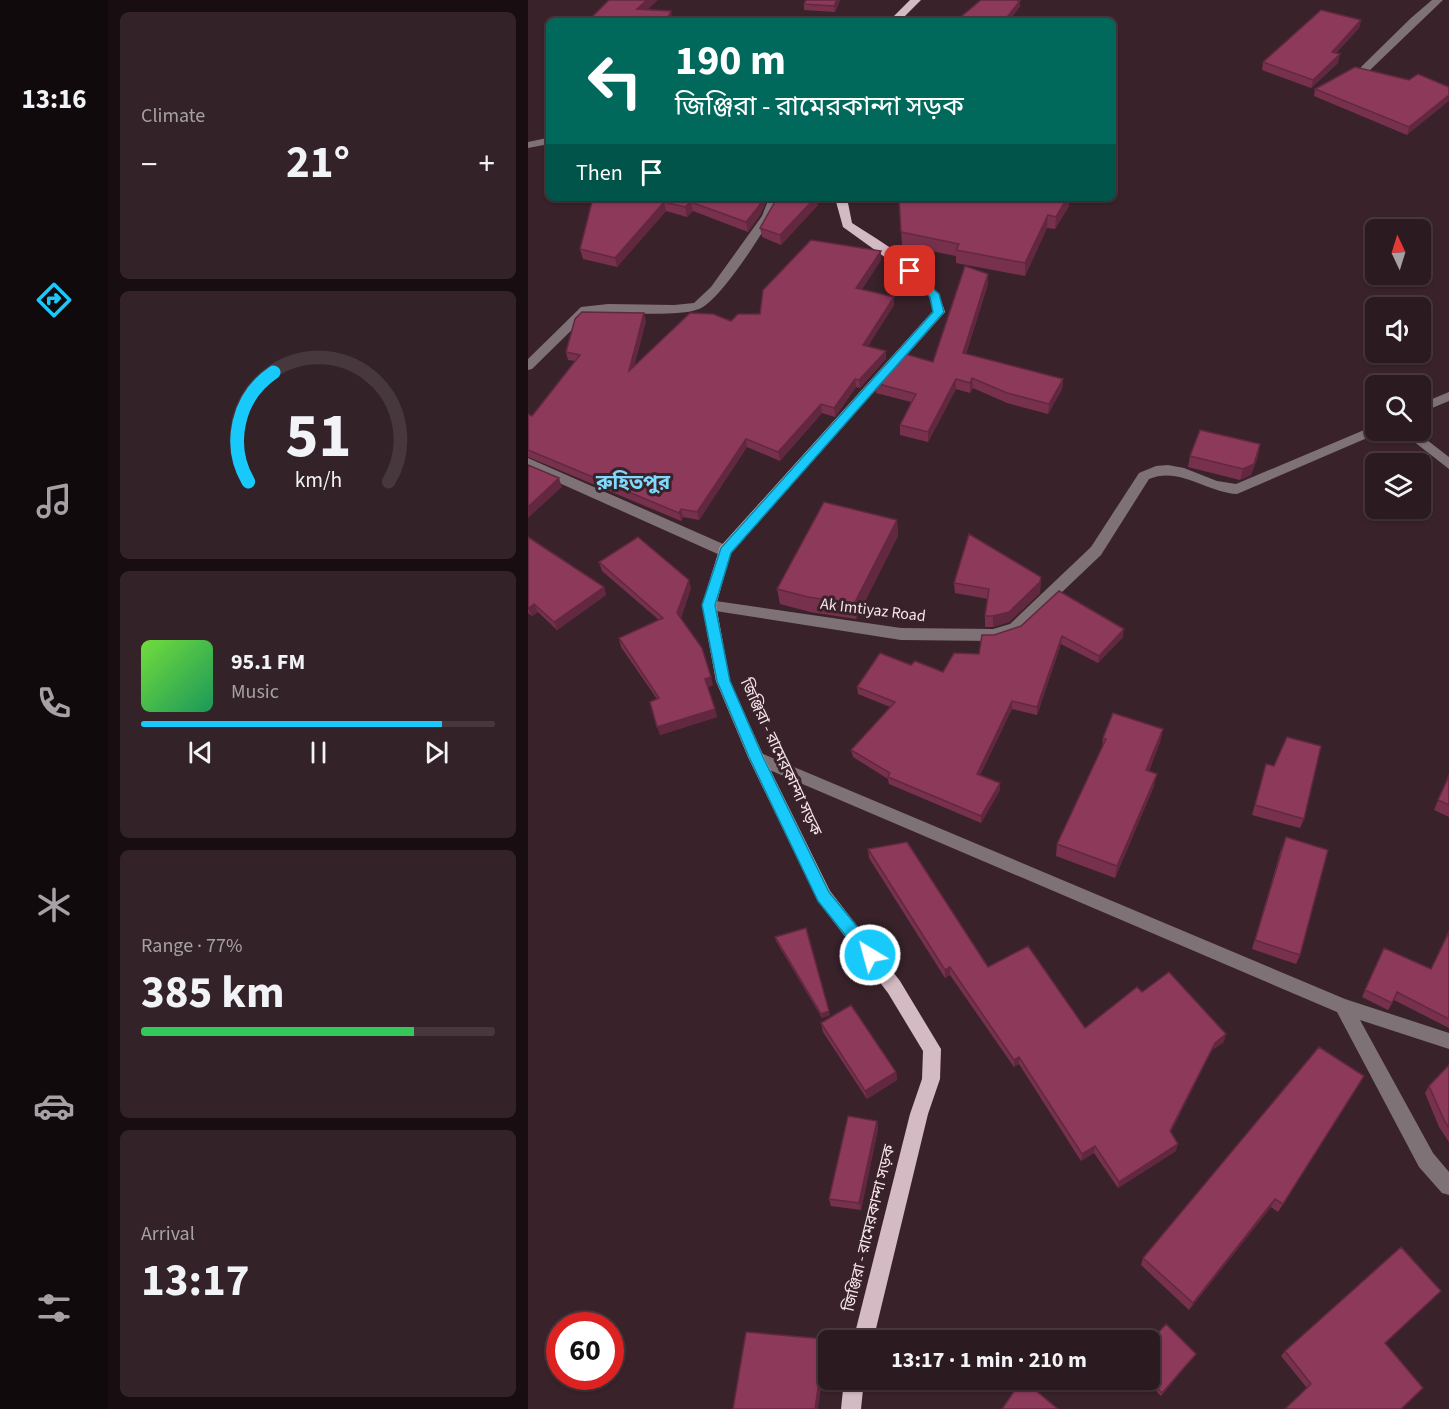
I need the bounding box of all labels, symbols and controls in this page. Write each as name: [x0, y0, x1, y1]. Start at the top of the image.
text: 190 m: [675, 31, 786, 91]
icon: left: [576, 42, 654, 120]
text: 13:16: [21, 80, 87, 119]
text: জিঞ্জিরা - রামেরকান্দা সড়ক: [675, 87, 964, 126]
text: Climate: [141, 102, 205, 130]
text: 21°: [286, 131, 350, 195]
text: −: [141, 141, 157, 188]
text: +: [479, 141, 495, 188]
icon: arrive: [635, 156, 668, 189]
text: Then: [576, 157, 623, 189]
north arrow: [1365, 219, 1431, 285]
map controls: [1365, 219, 1431, 519]
pin: [884, 245, 935, 296]
icon: arrive: [893, 254, 926, 287]
icon: directions: [33, 279, 75, 321]
button: sound: [1365, 297, 1431, 363]
button: search: [1365, 375, 1431, 441]
text: 51: [285, 392, 351, 481]
button: layers: [1365, 453, 1431, 519]
text: km/h: [294, 466, 342, 497]
district label: রুহিতপুর: [595, 469, 671, 497]
icon: music: [33, 480, 75, 522]
street label: Ak Imtiyaz Road: [819, 593, 927, 627]
text: 95.1 FM: [231, 646, 305, 678]
street label: জিঞ্জিরা - রামেরকান্দা সড়ক: [734, 674, 828, 840]
text: Music: [231, 678, 279, 706]
icon: phone: [33, 682, 75, 724]
icon: previous: [184, 736, 217, 769]
icon: pause: [302, 736, 335, 769]
icon: next: [420, 736, 453, 769]
icon: climate: [33, 884, 75, 926]
position arrow: [838, 923, 902, 987]
text: Range · 77%: [141, 932, 242, 960]
text: 385 km: [141, 961, 285, 1025]
icon: car: [33, 1085, 75, 1127]
street label: জিঞ্জিরা - রামেরকান্দা সড়ক: [837, 1141, 901, 1315]
text: Arrival: [141, 1220, 195, 1248]
text: 13:17: [141, 1249, 250, 1313]
icon: filters: [33, 1287, 75, 1329]
speed limit sign: 60: [546, 1312, 624, 1390]
text: 13:17 · 1 min · 210 m: [891, 1344, 1087, 1376]

